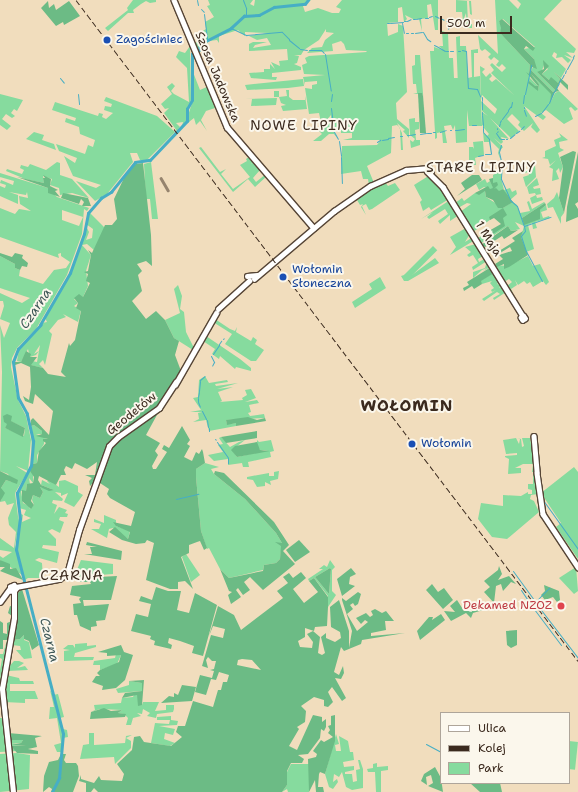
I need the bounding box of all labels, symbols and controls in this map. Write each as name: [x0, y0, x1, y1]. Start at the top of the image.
scale bar: [442, 8, 514, 34]
text: 500 m: [447, 15, 485, 31]
street label: Szosa Jadowska: [191, 30, 243, 124]
place label: Zagościniec: [116, 33, 183, 47]
marker: Zagościniec: [101, 34, 113, 46]
district label: NOWE LIPINY: [250, 117, 358, 133]
district label: STARE LIPINY: [426, 159, 536, 175]
street label: 1 Maja: [472, 219, 504, 259]
place label: Wołomin Słoneczna: [292, 263, 352, 291]
marker: Wołomin Słoneczna: [277, 271, 289, 283]
water label: Czarna: [17, 286, 55, 332]
street label: Geodetów: [104, 390, 160, 438]
district label: WOŁOMIN: [361, 396, 453, 416]
place label: Wołomin: [421, 437, 472, 451]
marker: Wołomin: [406, 438, 418, 450]
district label: CZARNA: [40, 567, 104, 583]
place label: Dekamed NZOZ: [463, 599, 552, 613]
marker: Dekamed NZOZ: [555, 600, 567, 612]
water label: Czarna: [36, 616, 62, 664]
legend: [440, 712, 570, 784]
text: Ulica: [478, 720, 506, 736]
text: Kolej: [478, 740, 506, 756]
text: Park: [478, 760, 504, 776]

